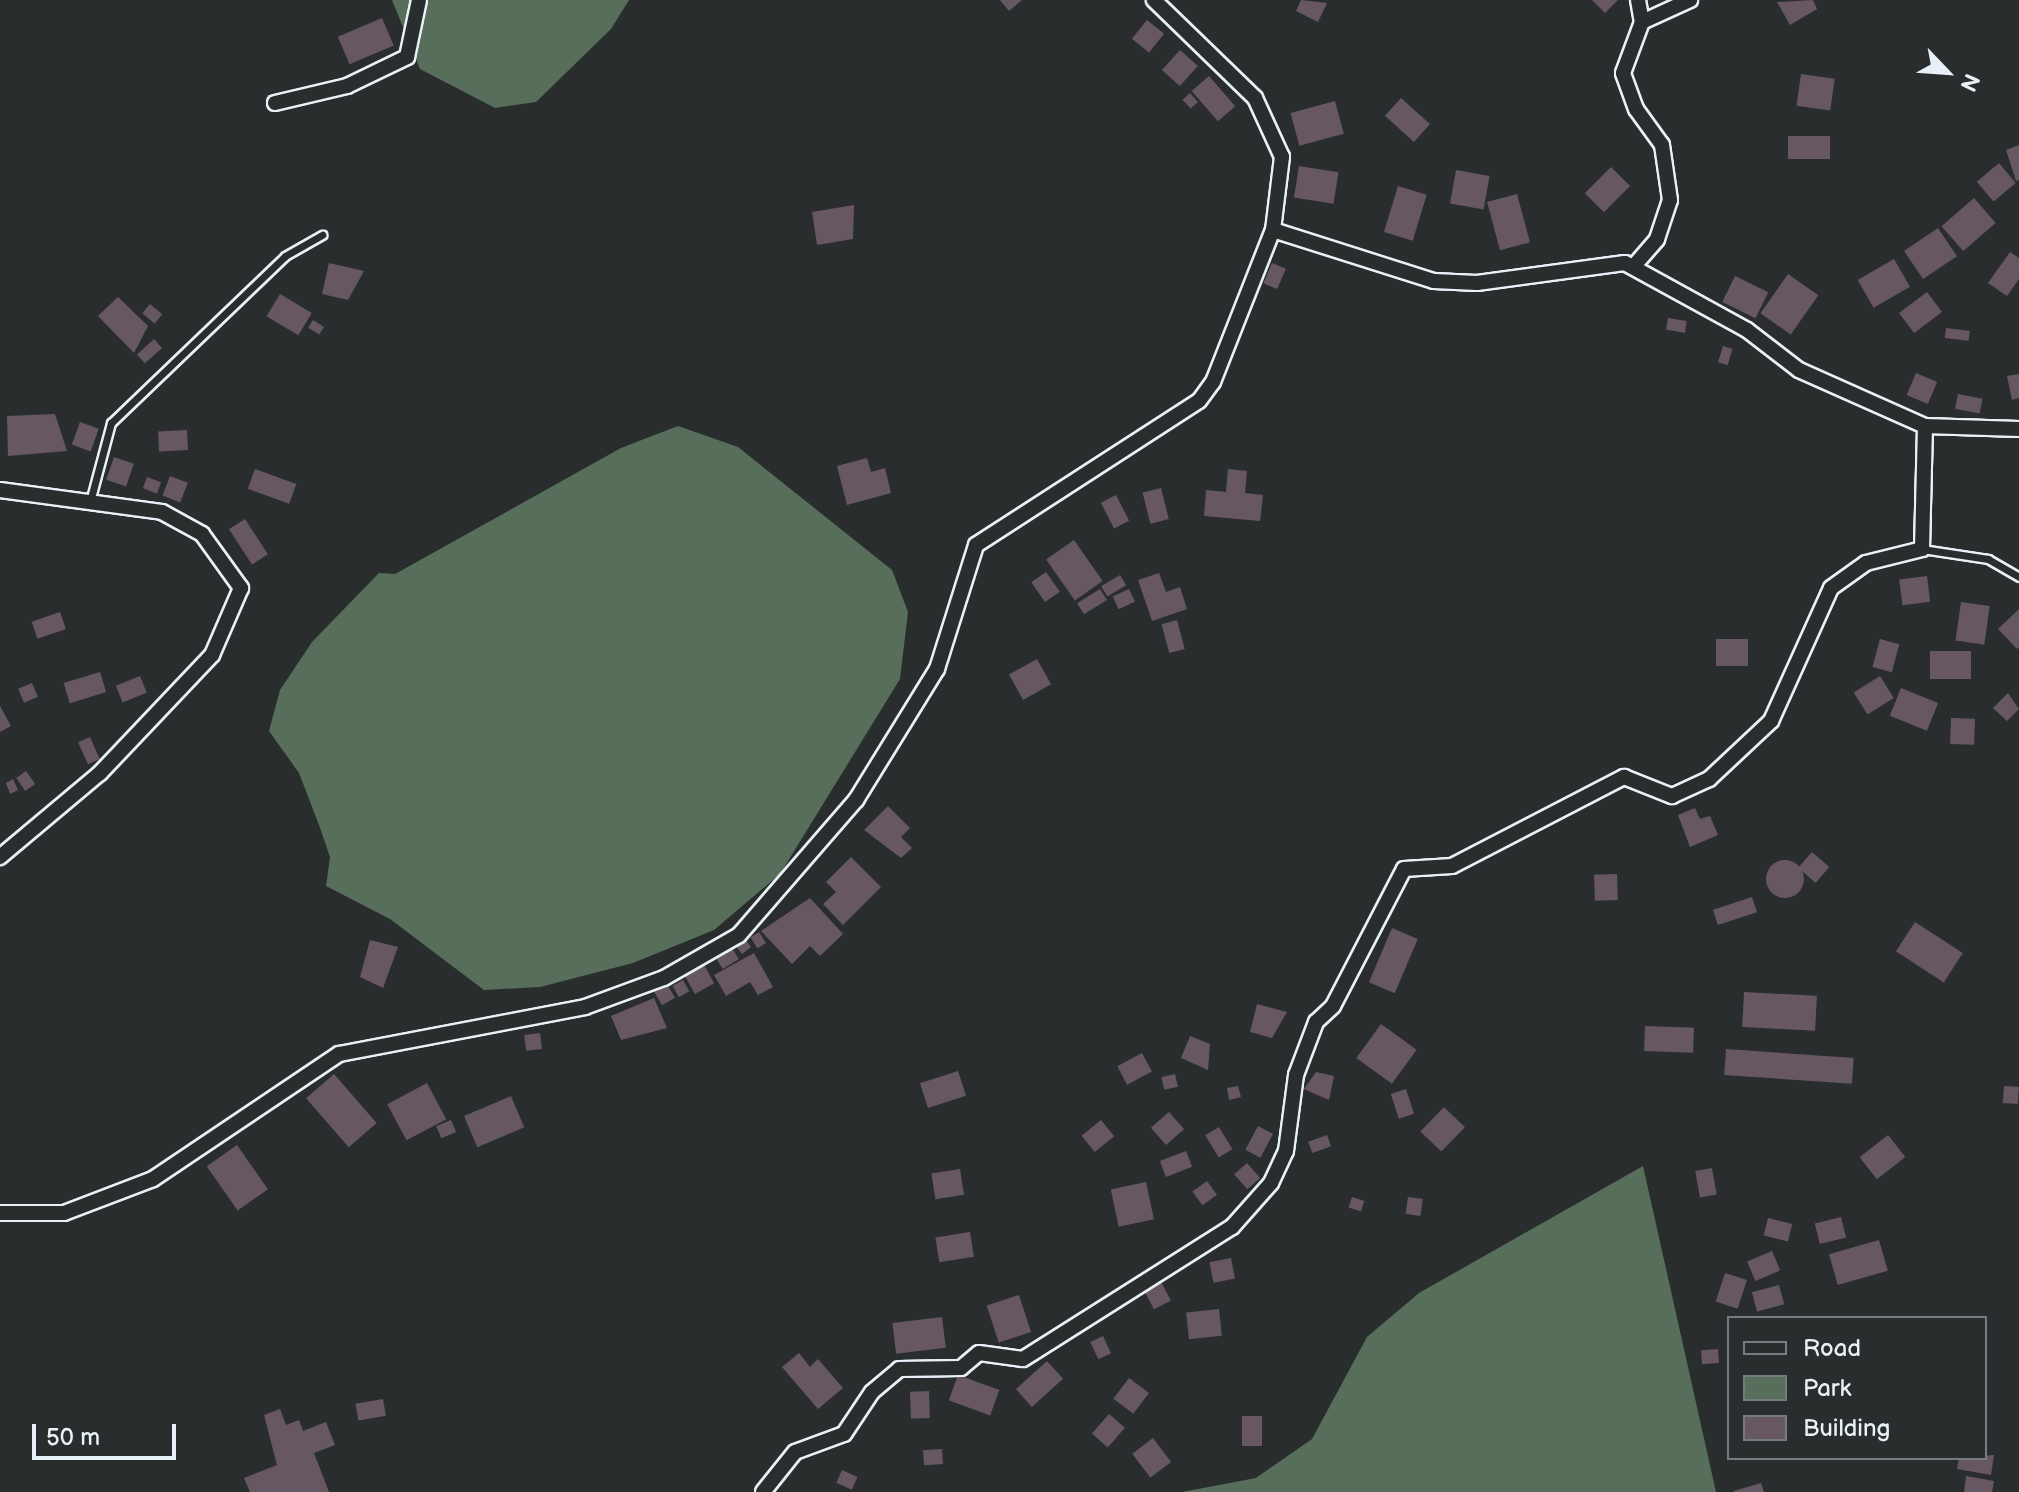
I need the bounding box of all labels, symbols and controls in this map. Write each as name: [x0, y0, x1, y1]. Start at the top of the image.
north arrow: [1907, 32, 1987, 112]
text: N: [1953, 69, 1985, 96]
legend: [1727, 1316, 1987, 1460]
text: Road: [1803, 1334, 1861, 1363]
text: Park: [1803, 1374, 1851, 1403]
scale bar: [36, 1408, 180, 1458]
text: Building: [1803, 1414, 1890, 1443]
text: 50 m: [46, 1423, 100, 1452]

